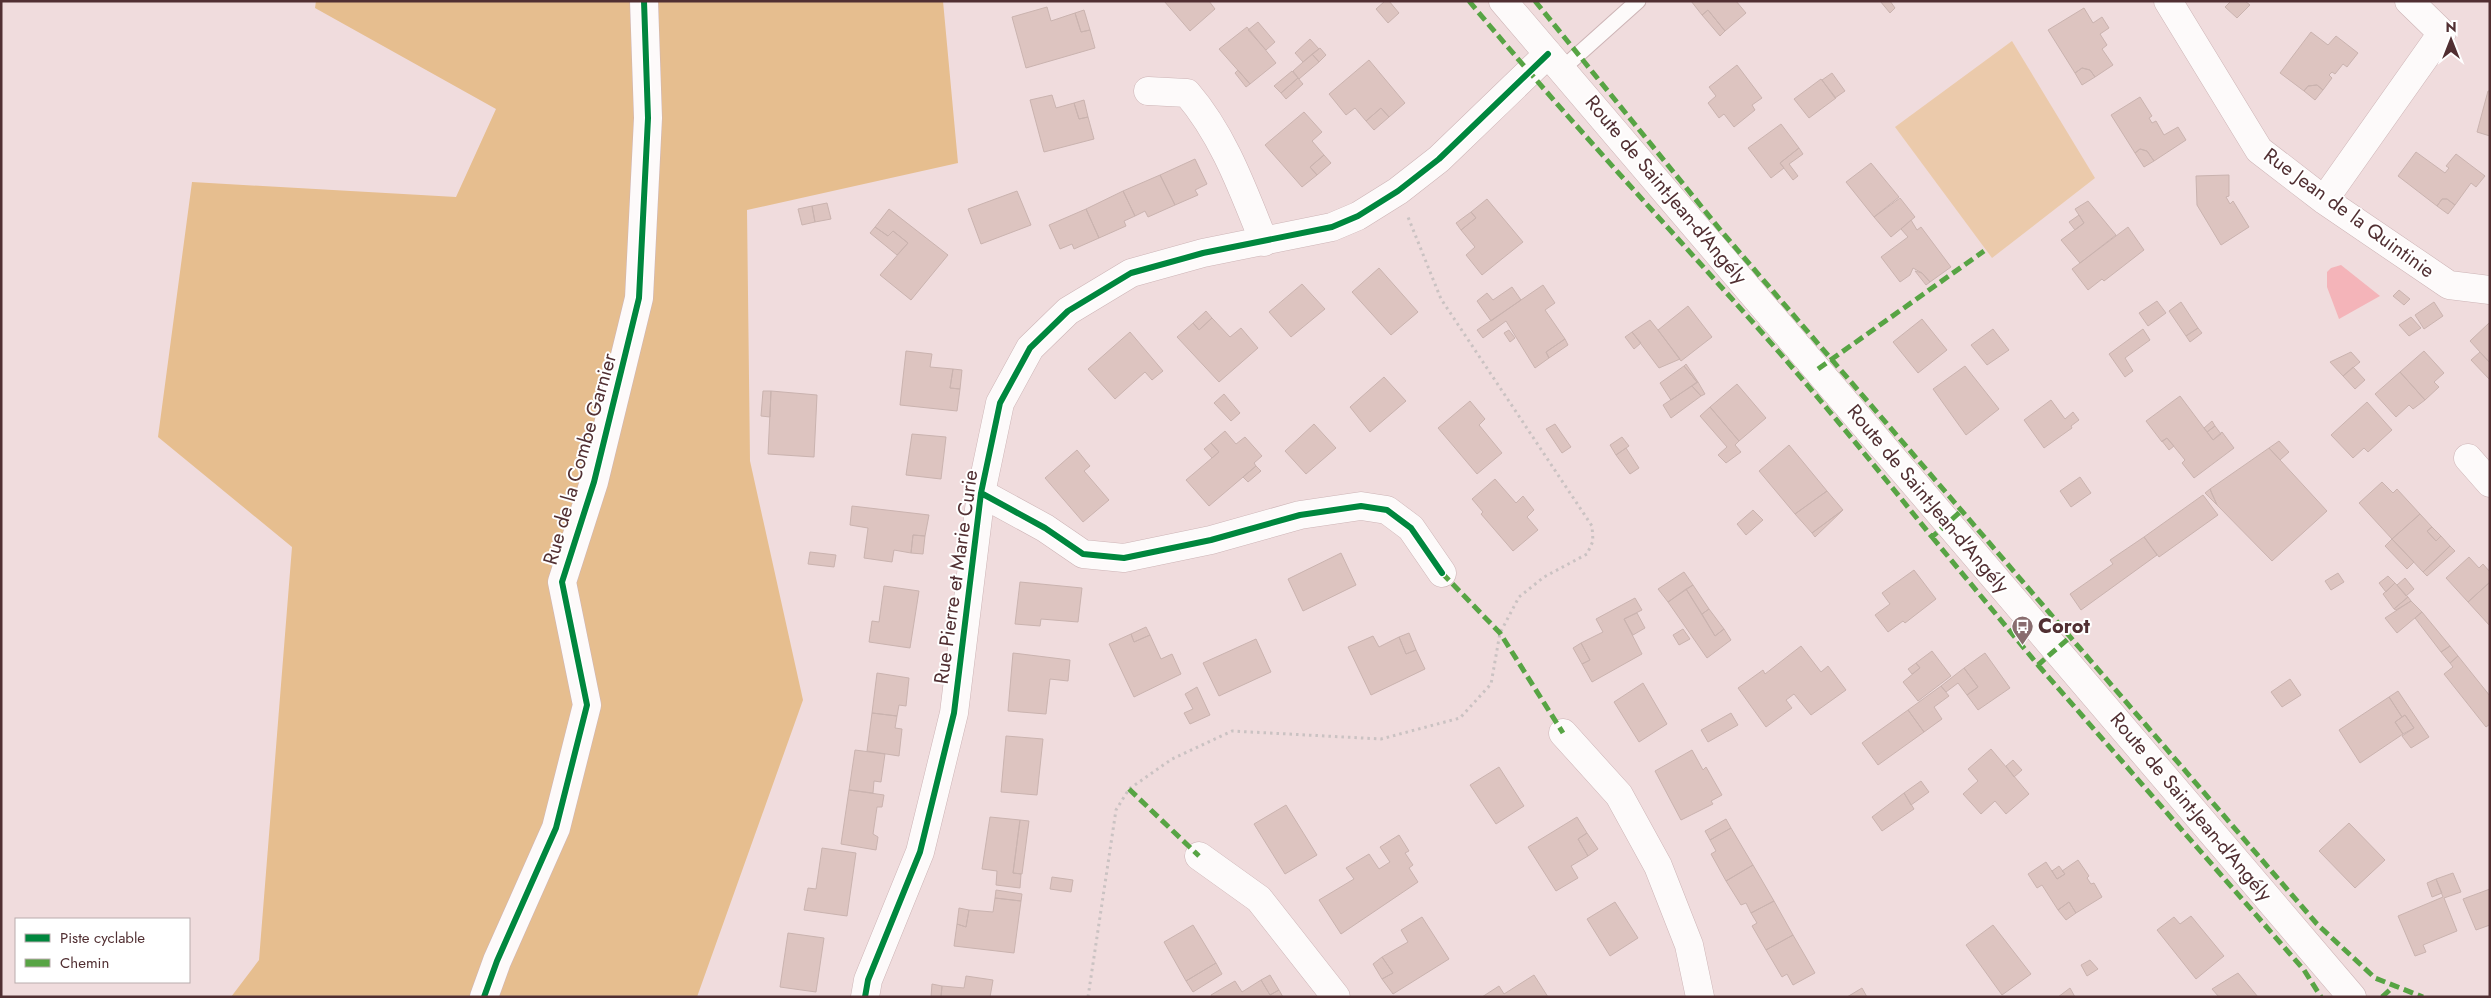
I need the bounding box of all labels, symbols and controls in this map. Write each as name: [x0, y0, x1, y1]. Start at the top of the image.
north arrow: [2426, 15, 2476, 65]
text: N: [2445, 17, 2457, 37]
street label: Route de Saint-Jean-d'Angély: [1578, 89, 1754, 291]
street label: Rue Jean de la Quintinie: [2257, 141, 2441, 285]
street label: Rue de la Combe Garnier: [536, 350, 624, 568]
street label: Route de Saint-Jean-d'Angély: [1840, 398, 2016, 600]
street label: Rue Pierre et Marie Curie: [927, 468, 985, 686]
place label: Corot: [2038, 612, 2091, 641]
bus stop icon: Corot: [2010, 614, 2034, 645]
street label: Route de Saint-Jean-d'Angély: [2103, 706, 2279, 908]
legend: [15, 918, 190, 983]
text: Piste cyclable: [60, 927, 145, 949]
text: Chemin: [60, 952, 109, 974]

